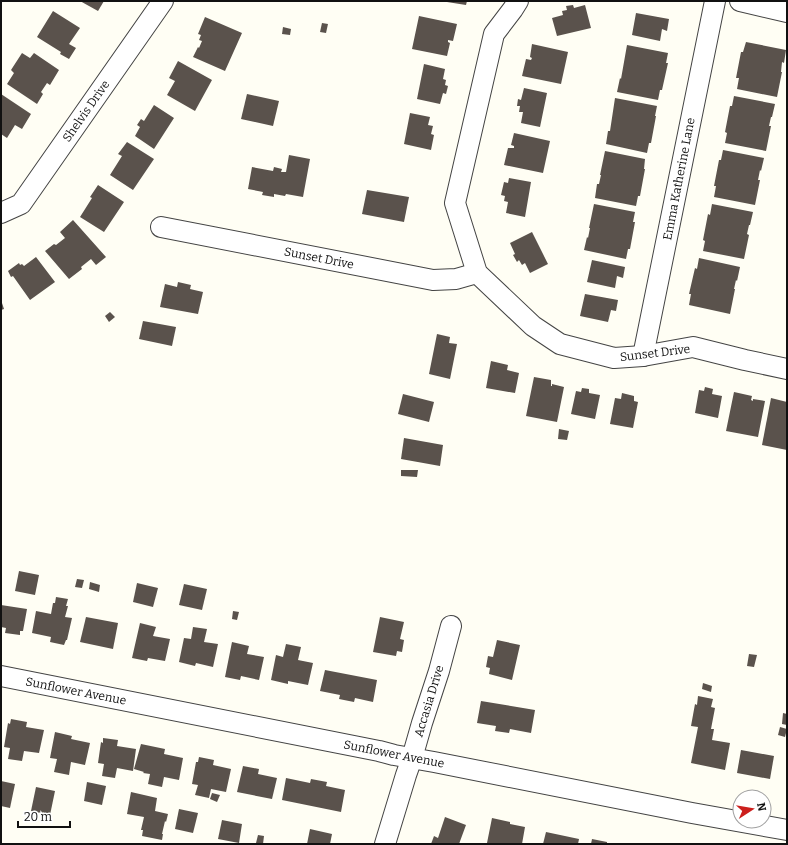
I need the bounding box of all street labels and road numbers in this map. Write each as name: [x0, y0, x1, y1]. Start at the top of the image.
street label: Shelvis Drive: [60, 77, 112, 145]
street label: Emma Katherine Lane: [660, 117, 698, 241]
street label: Sunset Drive: [283, 244, 355, 272]
street label: Sunset Drive: [619, 342, 691, 364]
street label: Accasia Drive: [411, 663, 447, 739]
street label: Sunflower Avenue: [24, 674, 128, 708]
street label: Sunflower Avenue: [342, 737, 446, 771]

